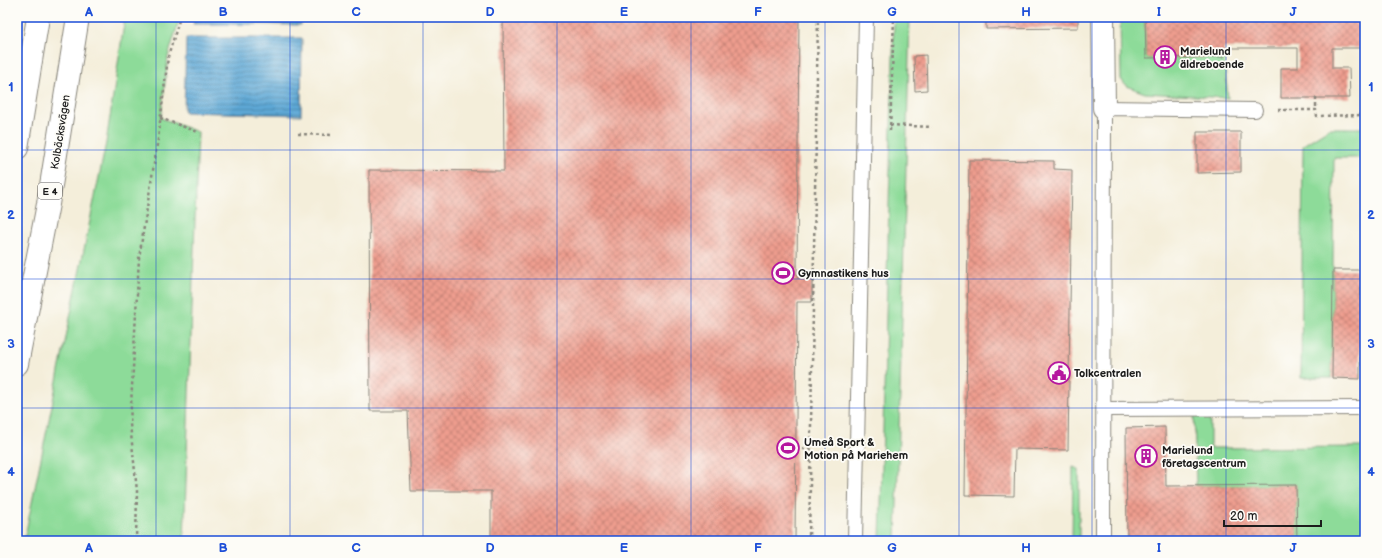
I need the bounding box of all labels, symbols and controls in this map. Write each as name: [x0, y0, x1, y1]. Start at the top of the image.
text: A: [84, 4, 93, 20]
text: B: [218, 4, 228, 20]
text: C: [351, 4, 361, 20]
text: D: [485, 4, 495, 20]
text: E: [620, 4, 629, 20]
text: F: [754, 4, 762, 20]
text: G: [887, 4, 897, 20]
text: H: [1021, 4, 1031, 20]
text: I: [1157, 4, 1161, 20]
text: J: [1289, 4, 1297, 20]
building icon: Marielund äldreboende: [1152, 44, 1178, 70]
place label: Marielund äldreboende: [1180, 45, 1244, 71]
text: 1: [8, 79, 14, 95]
text: 1: [1368, 79, 1374, 95]
street label: Kolbäcksvägen: [48, 94, 73, 170]
road number: E 4: [38, 183, 62, 199]
text: 2: [7, 207, 15, 223]
text: 2: [1367, 207, 1375, 223]
sports icon: Gymnastikens hus: [770, 260, 796, 286]
place label: Gymnastikens hus: [798, 267, 889, 280]
text: 3: [7, 336, 15, 352]
text: 3: [1367, 336, 1375, 352]
public building icon: Tolkcentralen: [1046, 360, 1072, 386]
place label: Tolkcentralen: [1074, 367, 1141, 380]
sports icon: Umeå Sport & Motion på Mariehem: [775, 435, 801, 461]
place label: Umeå Sport & Motion på Mariehem: [804, 436, 908, 462]
building icon: Marielund företagscentrum: [1133, 443, 1159, 469]
place label: Marielund företagscentrum: [1162, 444, 1246, 470]
text: 4: [7, 464, 15, 480]
text: 4: [1367, 464, 1375, 480]
scale bar: [1224, 502, 1321, 528]
text: 20 m: [1230, 509, 1257, 524]
text: A: [84, 540, 93, 556]
text: B: [218, 540, 228, 556]
text: C: [351, 540, 361, 556]
text: D: [485, 540, 495, 556]
text: E: [620, 540, 629, 556]
text: F: [754, 540, 762, 556]
text: G: [887, 540, 897, 556]
text: H: [1021, 540, 1031, 556]
text: I: [1157, 540, 1161, 556]
text: J: [1289, 540, 1297, 556]

